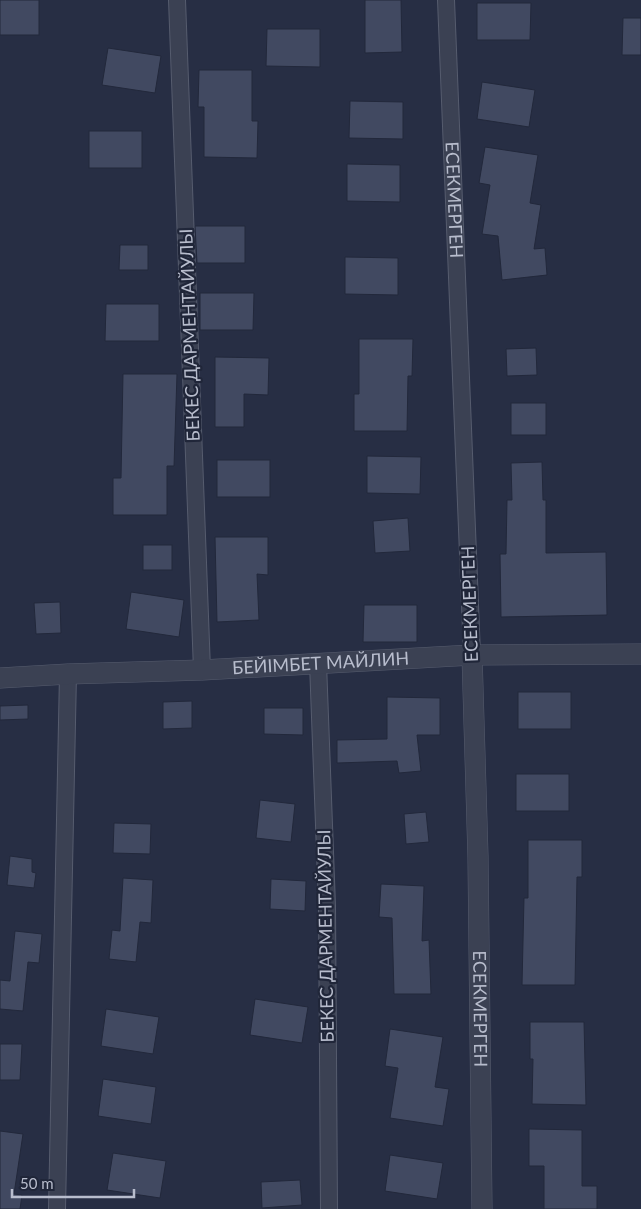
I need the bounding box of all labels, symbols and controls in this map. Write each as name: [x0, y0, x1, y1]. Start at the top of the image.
street label: EСЕКМЕРГЕН: [442, 141, 468, 259]
street label: БЕКЕС ДАРМЕНТАЙУЛЫ: [174, 228, 204, 442]
street label: EСЕКМЕРГЕН: [456, 545, 482, 663]
street label: БЕЙІМБЕТ МАЙЛИН: [232, 647, 410, 678]
street label: БЕКЕС ДАРМЕНТАЙУЛЫ: [312, 829, 338, 1043]
street label: EСЕКМЕРГЕН: [469, 950, 492, 1067]
scale bar: [12, 1166, 135, 1198]
text: 50 m: [20, 1174, 54, 1192]

